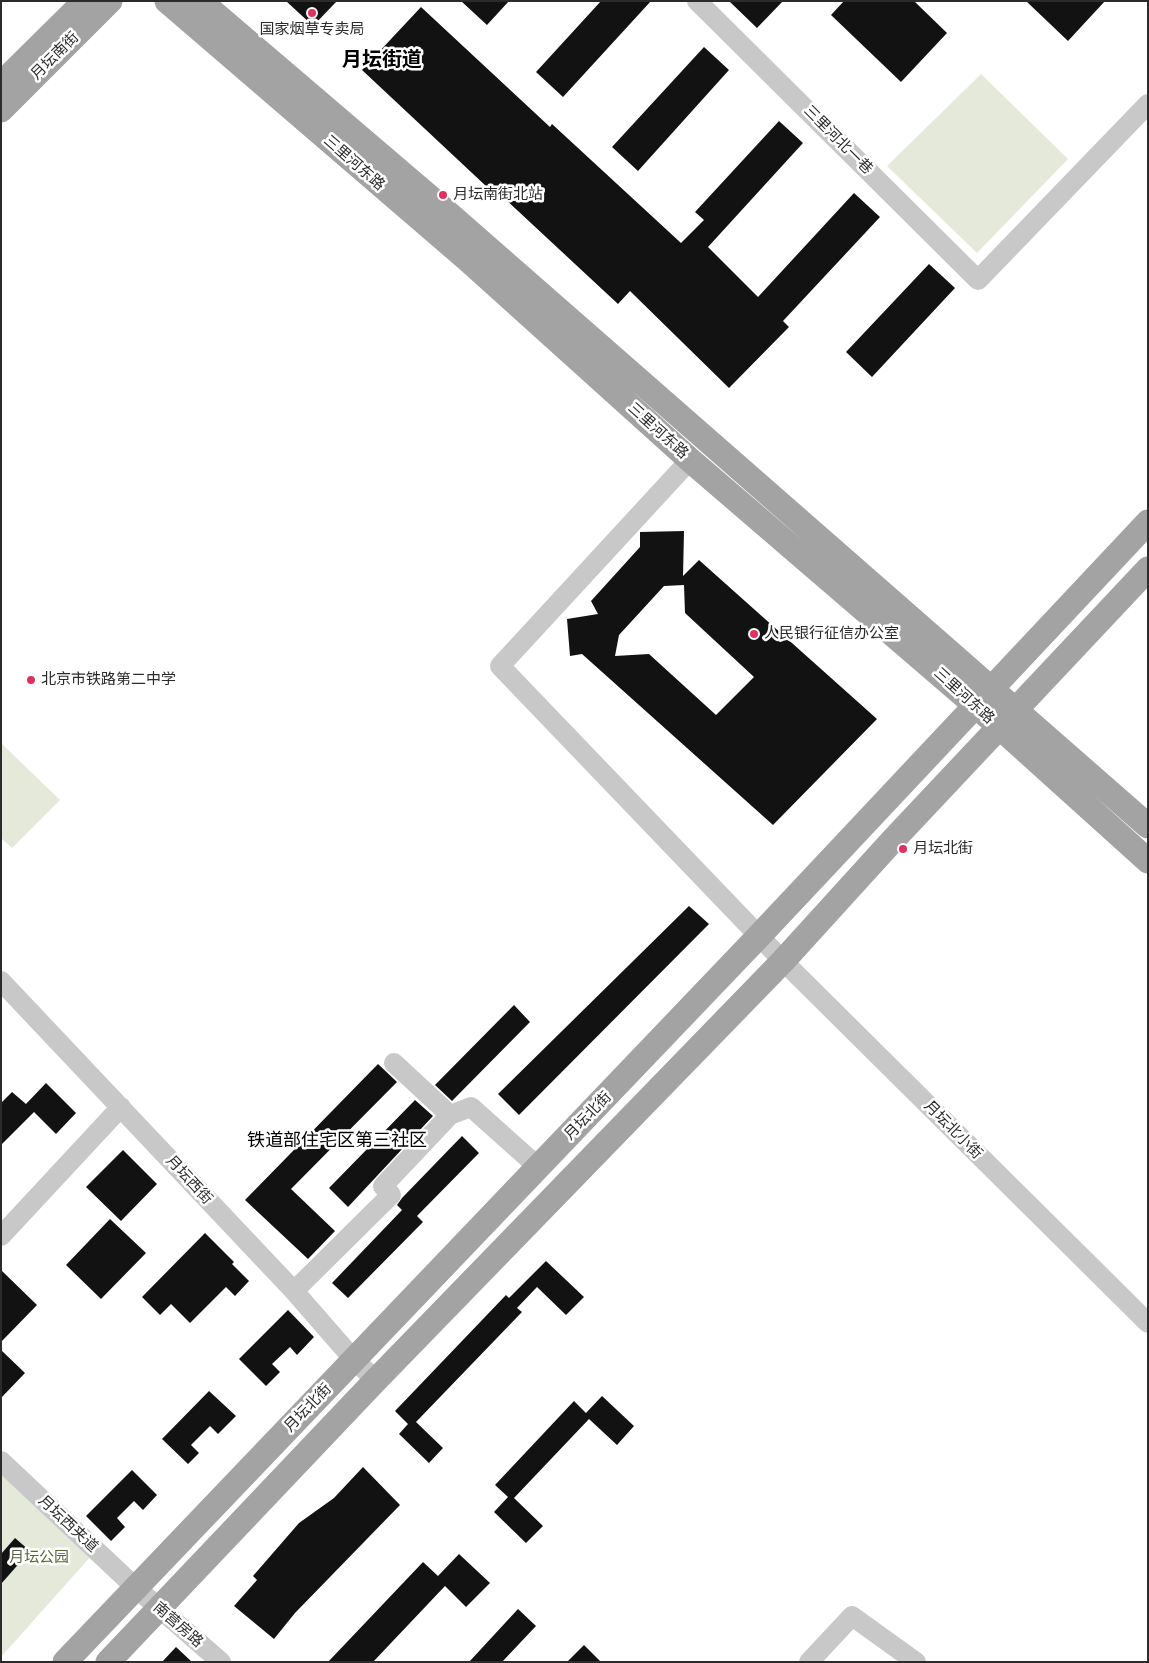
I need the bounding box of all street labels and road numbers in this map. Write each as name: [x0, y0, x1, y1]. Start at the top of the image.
street label: 月坛南街: [27, 28, 83, 84]
street label: 三里河北一巷: [800, 102, 876, 178]
street label: 三里河东路: [320, 132, 388, 194]
street label: 三里河东路: [624, 399, 692, 463]
street label: 三里河东路: [930, 664, 998, 728]
street label: 月坛北街: [561, 1088, 615, 1144]
street label: 月坛北小街: [920, 1097, 986, 1163]
street label: 月坛西街: [162, 1152, 216, 1208]
street label: 月坛北街: [281, 1380, 335, 1436]
street label: 月坛西夹道: [34, 1492, 102, 1556]
street label: 南营房路: [149, 1599, 207, 1651]

